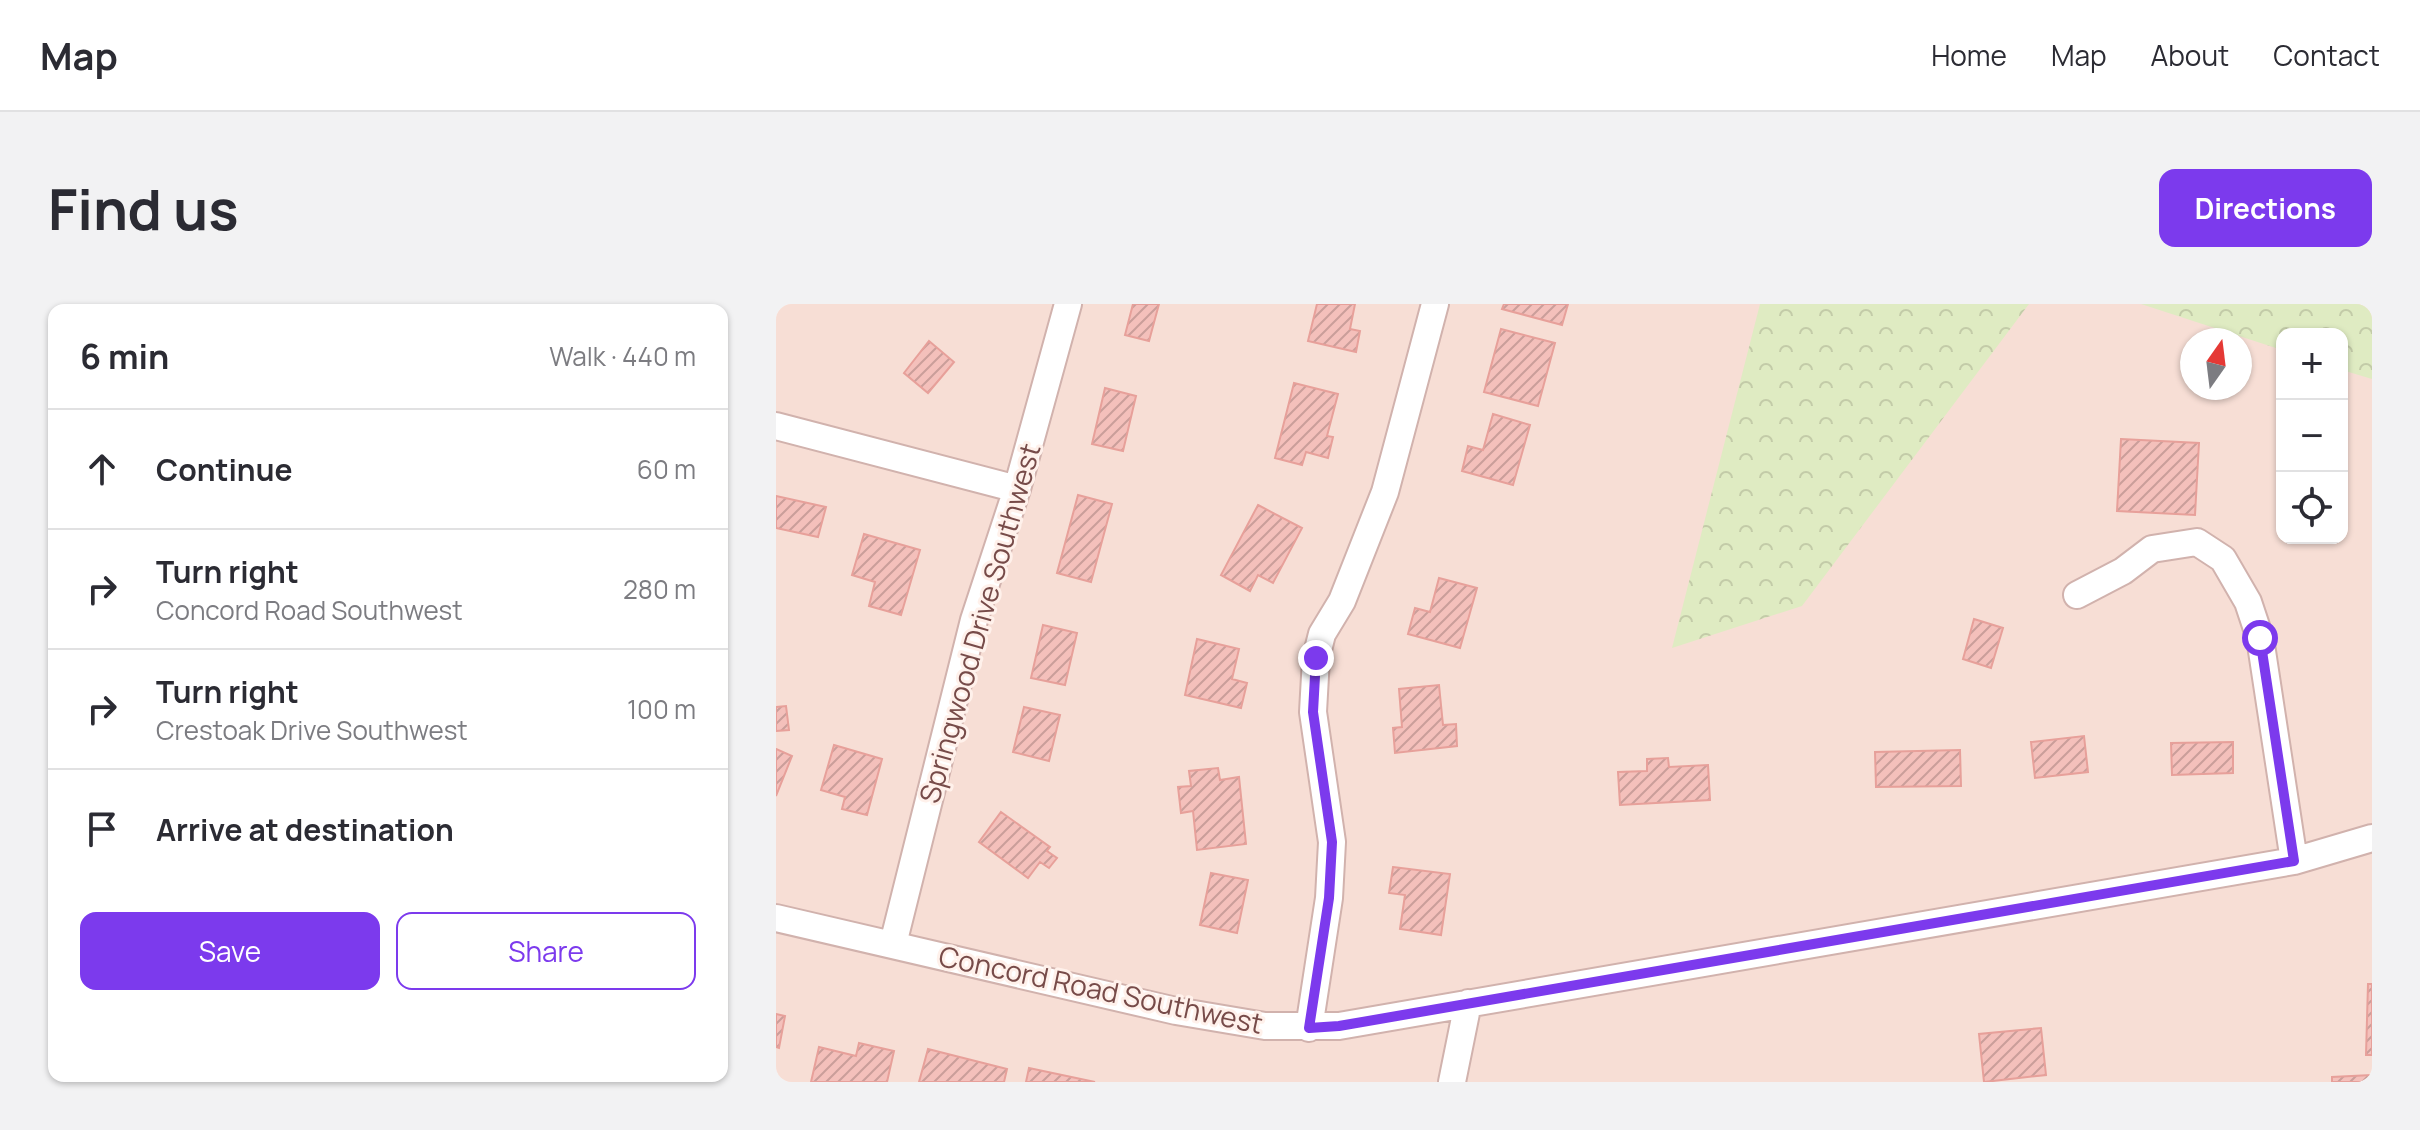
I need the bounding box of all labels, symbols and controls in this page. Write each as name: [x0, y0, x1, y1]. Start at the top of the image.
text: Map: [40, 29, 118, 81]
text: Home: [1931, 36, 2007, 74]
text: Map: [2051, 36, 2107, 74]
text: About: [2151, 36, 2229, 74]
text: Contact: [2273, 36, 2380, 74]
button: Directions: [2159, 169, 2372, 247]
text: Find us: [48, 170, 239, 247]
north arrow: [2180, 328, 2252, 400]
map controls: [2276, 328, 2348, 544]
button: +: [2276, 328, 2348, 400]
text: 6 min: [80, 333, 169, 379]
text: Walk · 440 m: [549, 338, 696, 374]
button: −: [2276, 400, 2348, 472]
street label: Springwood Drive Southwest: [909, 439, 1049, 807]
icon: ahead: [80, 447, 124, 491]
text: Continue: [156, 449, 292, 490]
text: 60 m: [637, 451, 696, 487]
button: locate: [2276, 472, 2348, 544]
text: Turn right: [156, 551, 299, 592]
icon: right: [80, 567, 124, 611]
text: 280 m: [623, 571, 696, 607]
text: Concord Road Southwest: [156, 592, 463, 628]
route start: [2242, 620, 2278, 656]
route end: [1298, 640, 1334, 676]
text: Turn right: [156, 671, 299, 712]
icon: right: [80, 687, 124, 731]
text: 100 m: [627, 691, 696, 727]
text: Crestoak Drive Southwest: [156, 712, 468, 748]
icon: arrive: [80, 807, 124, 851]
text: Arrive at destination: [156, 809, 454, 850]
button: Save: [80, 912, 380, 990]
button: Share: [396, 912, 696, 990]
street label: Concord Road Southwest: [936, 936, 1266, 1042]

